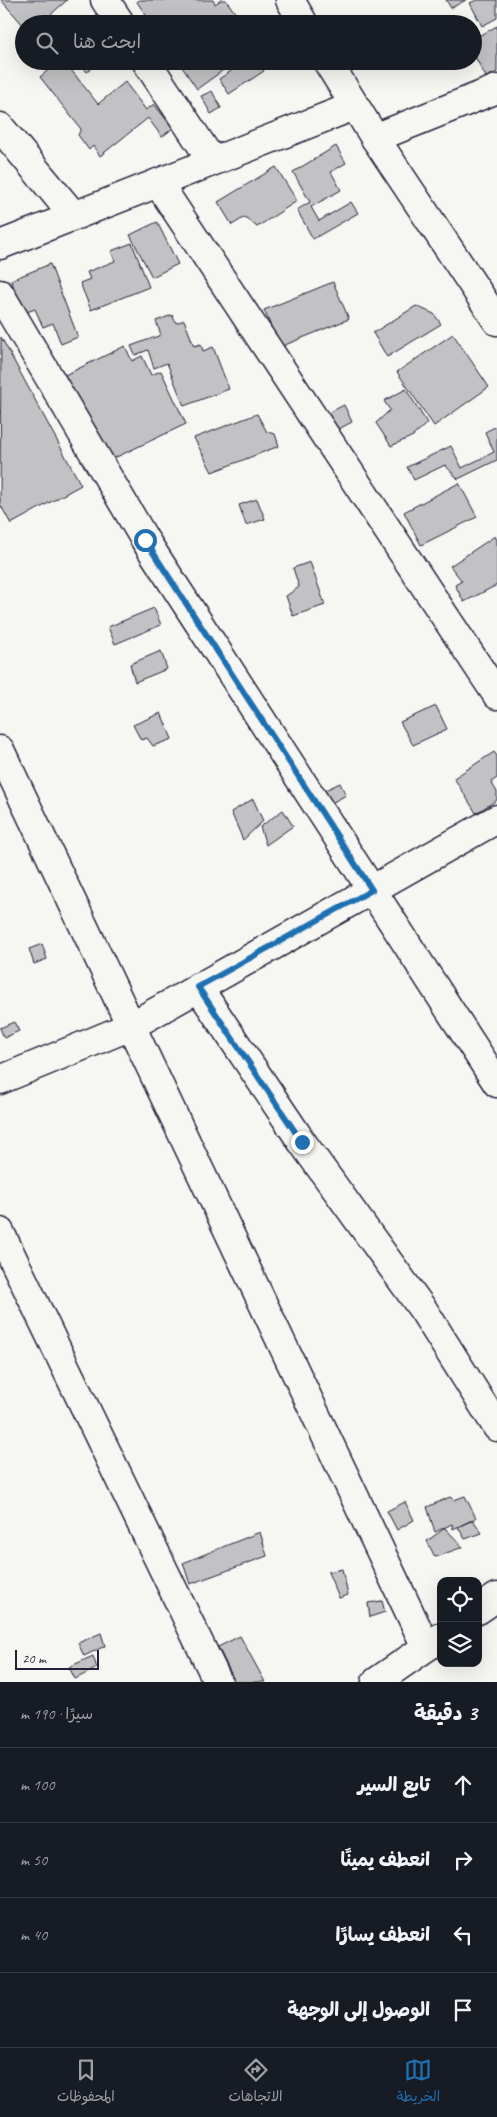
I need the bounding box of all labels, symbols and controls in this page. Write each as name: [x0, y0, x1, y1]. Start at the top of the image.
search box: [15, 15, 482, 70]
icon: search: [33, 29, 61, 57]
text: ابحث هنا: [73, 30, 141, 54]
route start: [134, 529, 157, 552]
route end: [291, 1131, 314, 1154]
map controls: [437, 1577, 482, 1667]
button: locate: [437, 1577, 482, 1622]
button: layers: [437, 1622, 482, 1667]
scale bar: [15, 1647, 99, 1670]
text: 20 m: [22, 1650, 46, 1667]
text: 3 دقيقة: [414, 1700, 477, 1726]
text: سيرًا · 190 m: [20, 1704, 93, 1724]
icon: ahead: [449, 1771, 477, 1799]
text: تابع السير: [358, 1773, 430, 1797]
text: 100 m: [20, 1775, 54, 1795]
icon: right: [449, 1846, 477, 1874]
text: انعطف يمينًا: [341, 1848, 430, 1872]
text: 50 m: [20, 1850, 47, 1870]
icon: left: [449, 1921, 477, 1949]
text: انعطف يسارًا: [336, 1923, 430, 1947]
text: 40 m: [20, 1925, 47, 1945]
icon: arrive: [449, 1996, 477, 2024]
text: الوصول إلى الوجهة: [287, 1998, 430, 2022]
tab: المحفوظات: [57, 2056, 115, 2109]
tab: الاتجاهات: [228, 2056, 283, 2109]
tab: الخريطة: [396, 2056, 440, 2109]

